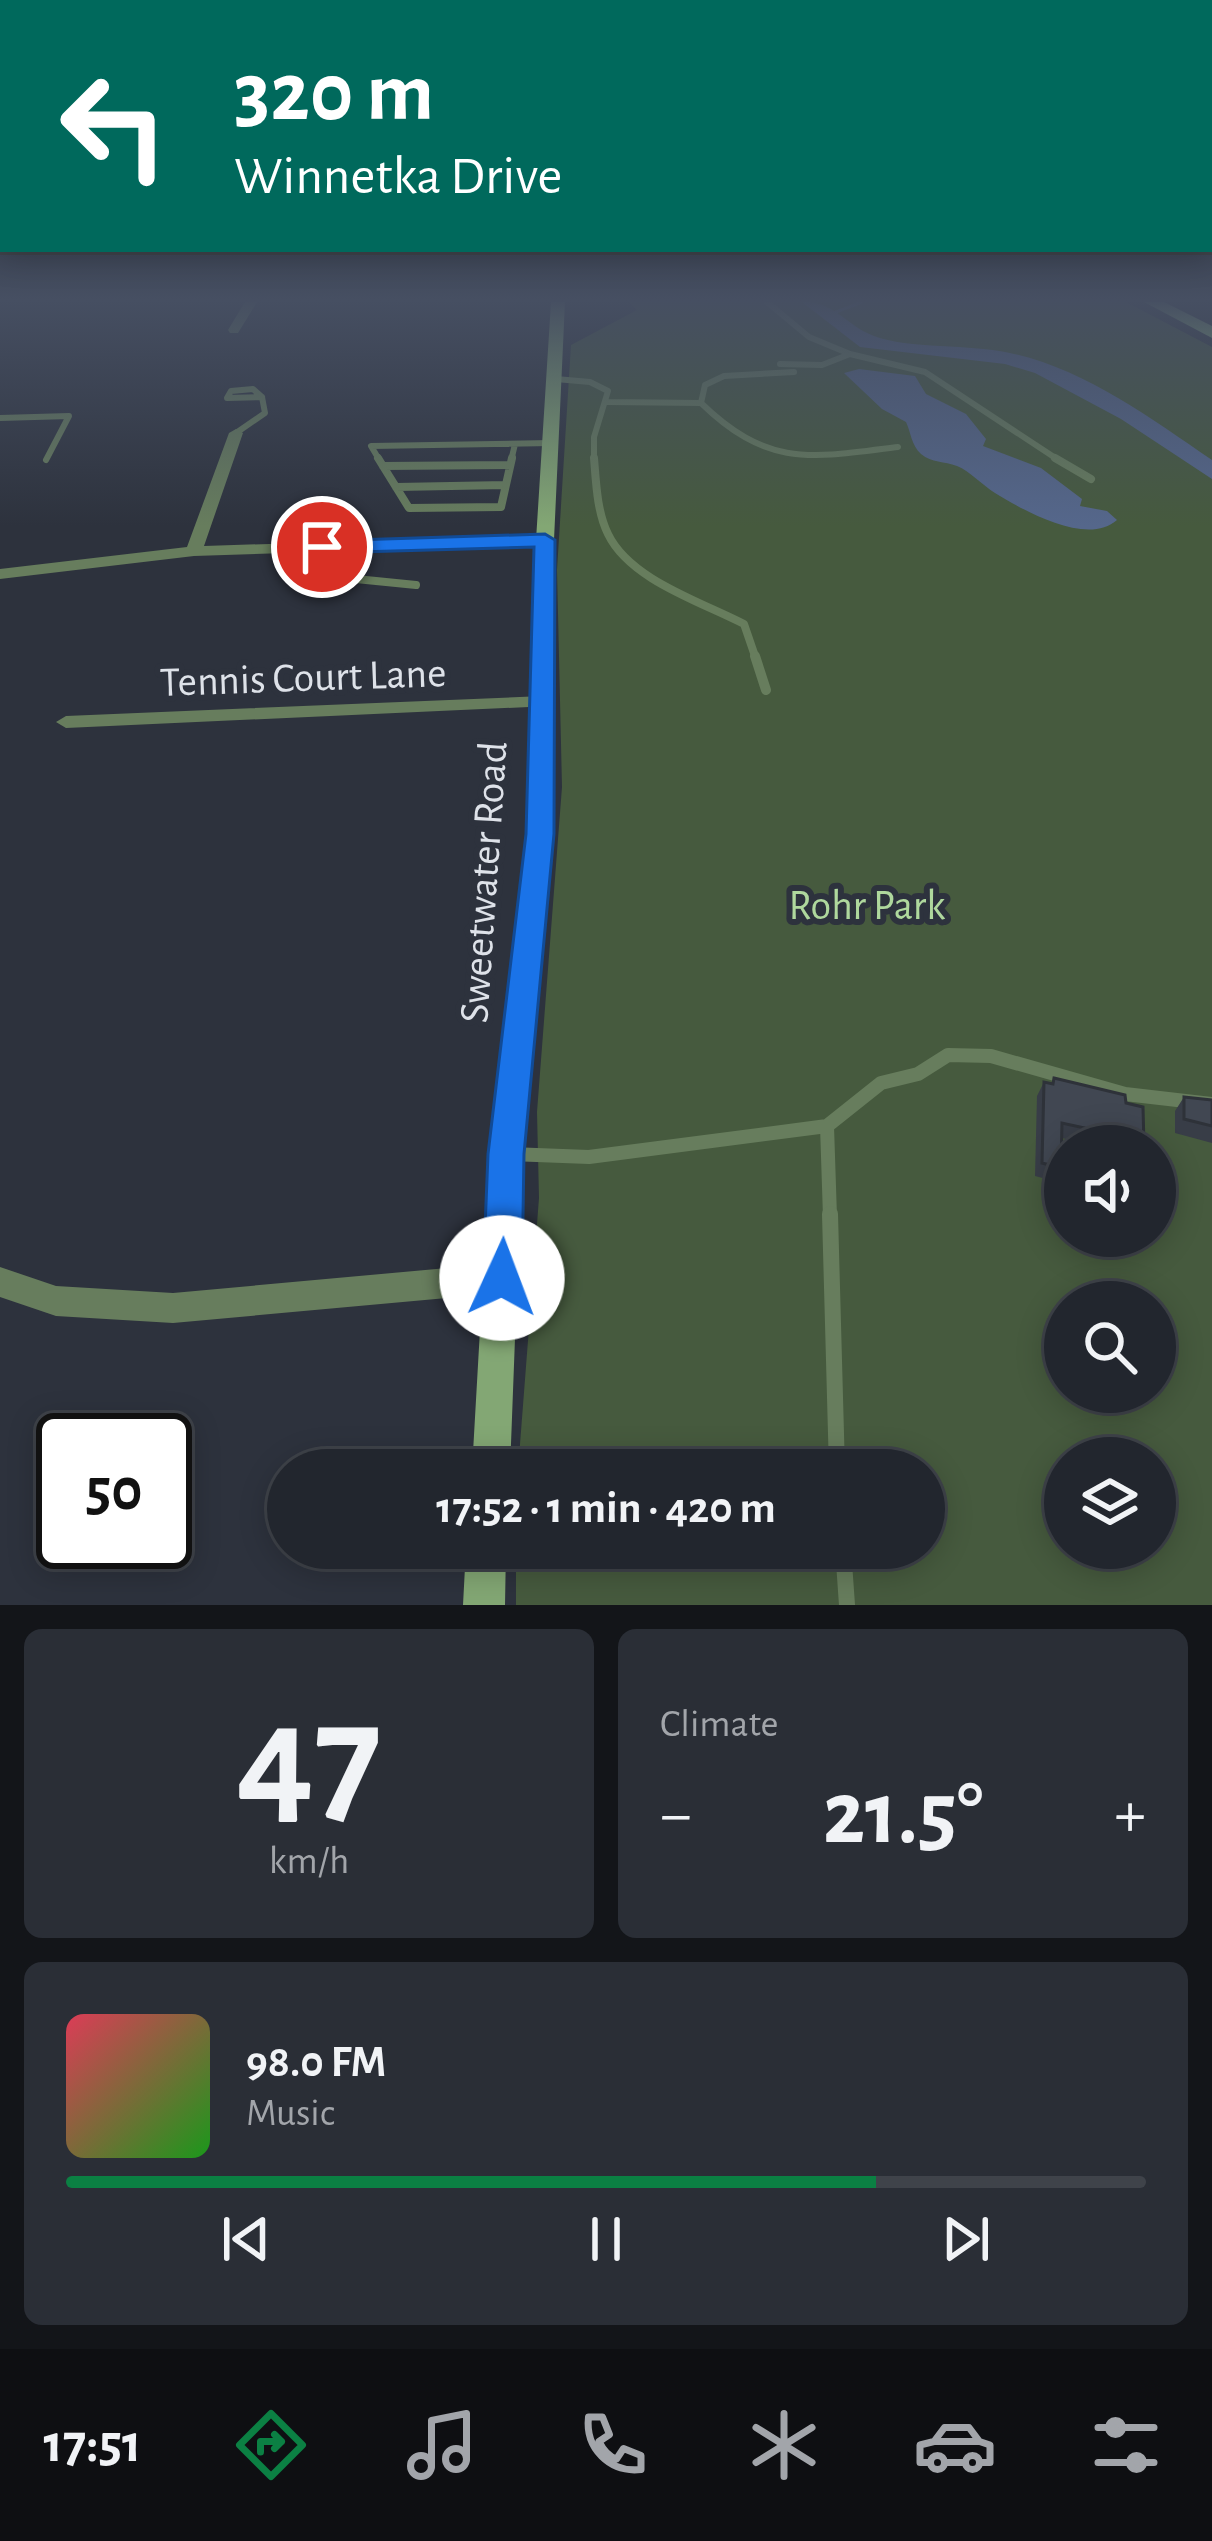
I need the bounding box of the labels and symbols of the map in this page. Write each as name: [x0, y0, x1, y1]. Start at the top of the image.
pin: [271, 496, 373, 598]
street label: Tennis Court Lane: [159, 652, 447, 704]
street label: Sweetwater Road: [453, 740, 515, 1024]
park label: Rohr Park: [789, 885, 945, 927]
position arrow: [439, 1215, 565, 1341]
speed limit sign: 50: [36, 1413, 192, 1569]

